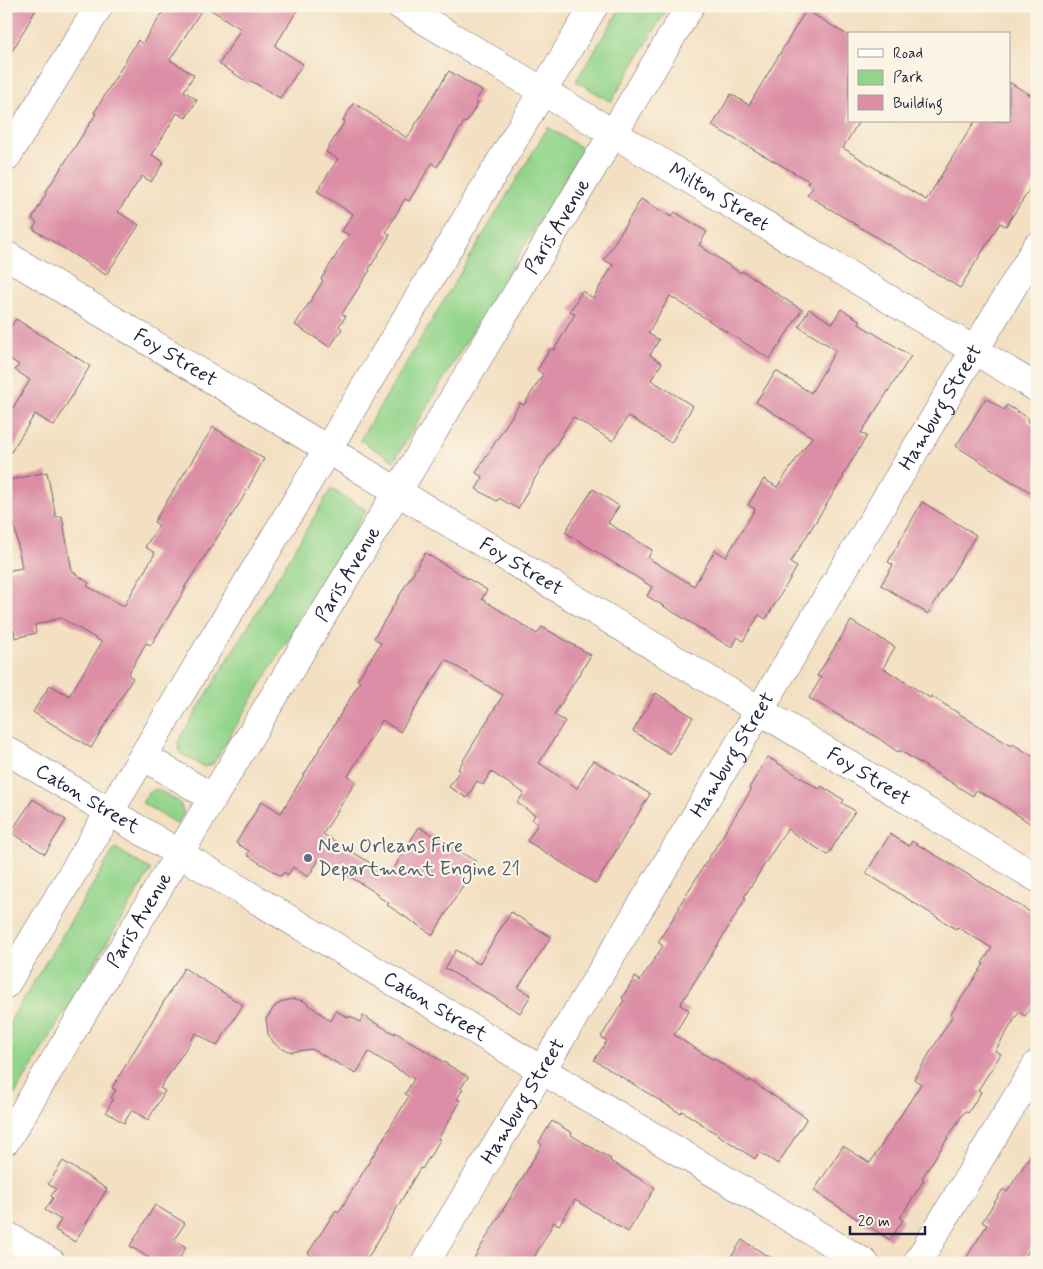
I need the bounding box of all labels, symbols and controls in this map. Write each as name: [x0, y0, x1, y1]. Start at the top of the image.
legend: [848, 32, 1010, 122]
text: Road: [893, 44, 923, 64]
text: Park: [893, 68, 923, 88]
text: Building: [893, 94, 943, 115]
street label: Milton Street: [664, 156, 775, 238]
street label: Paris Avenue: [518, 173, 596, 279]
street label: Foy Street: [129, 322, 222, 393]
street label: Hamburg Street: [892, 339, 989, 475]
street label: Paris Avenue: [308, 521, 387, 627]
street label: Foy Street: [474, 531, 568, 602]
street label: Hamburg Street: [684, 687, 781, 823]
street label: Foy Street: [822, 741, 916, 812]
street label: Caton Street: [31, 757, 145, 840]
place label: New Orleans Fire Department Engine 21: [318, 833, 520, 884]
marker: New Orleans Fire Department Engine 21: [302, 852, 314, 864]
street label: Paris Avenue: [100, 867, 178, 973]
street label: Caton Street: [378, 965, 493, 1048]
street label: Hamburg Street: [474, 1033, 571, 1169]
scale bar: [850, 1204, 926, 1236]
text: 20 m: [858, 1212, 890, 1232]

